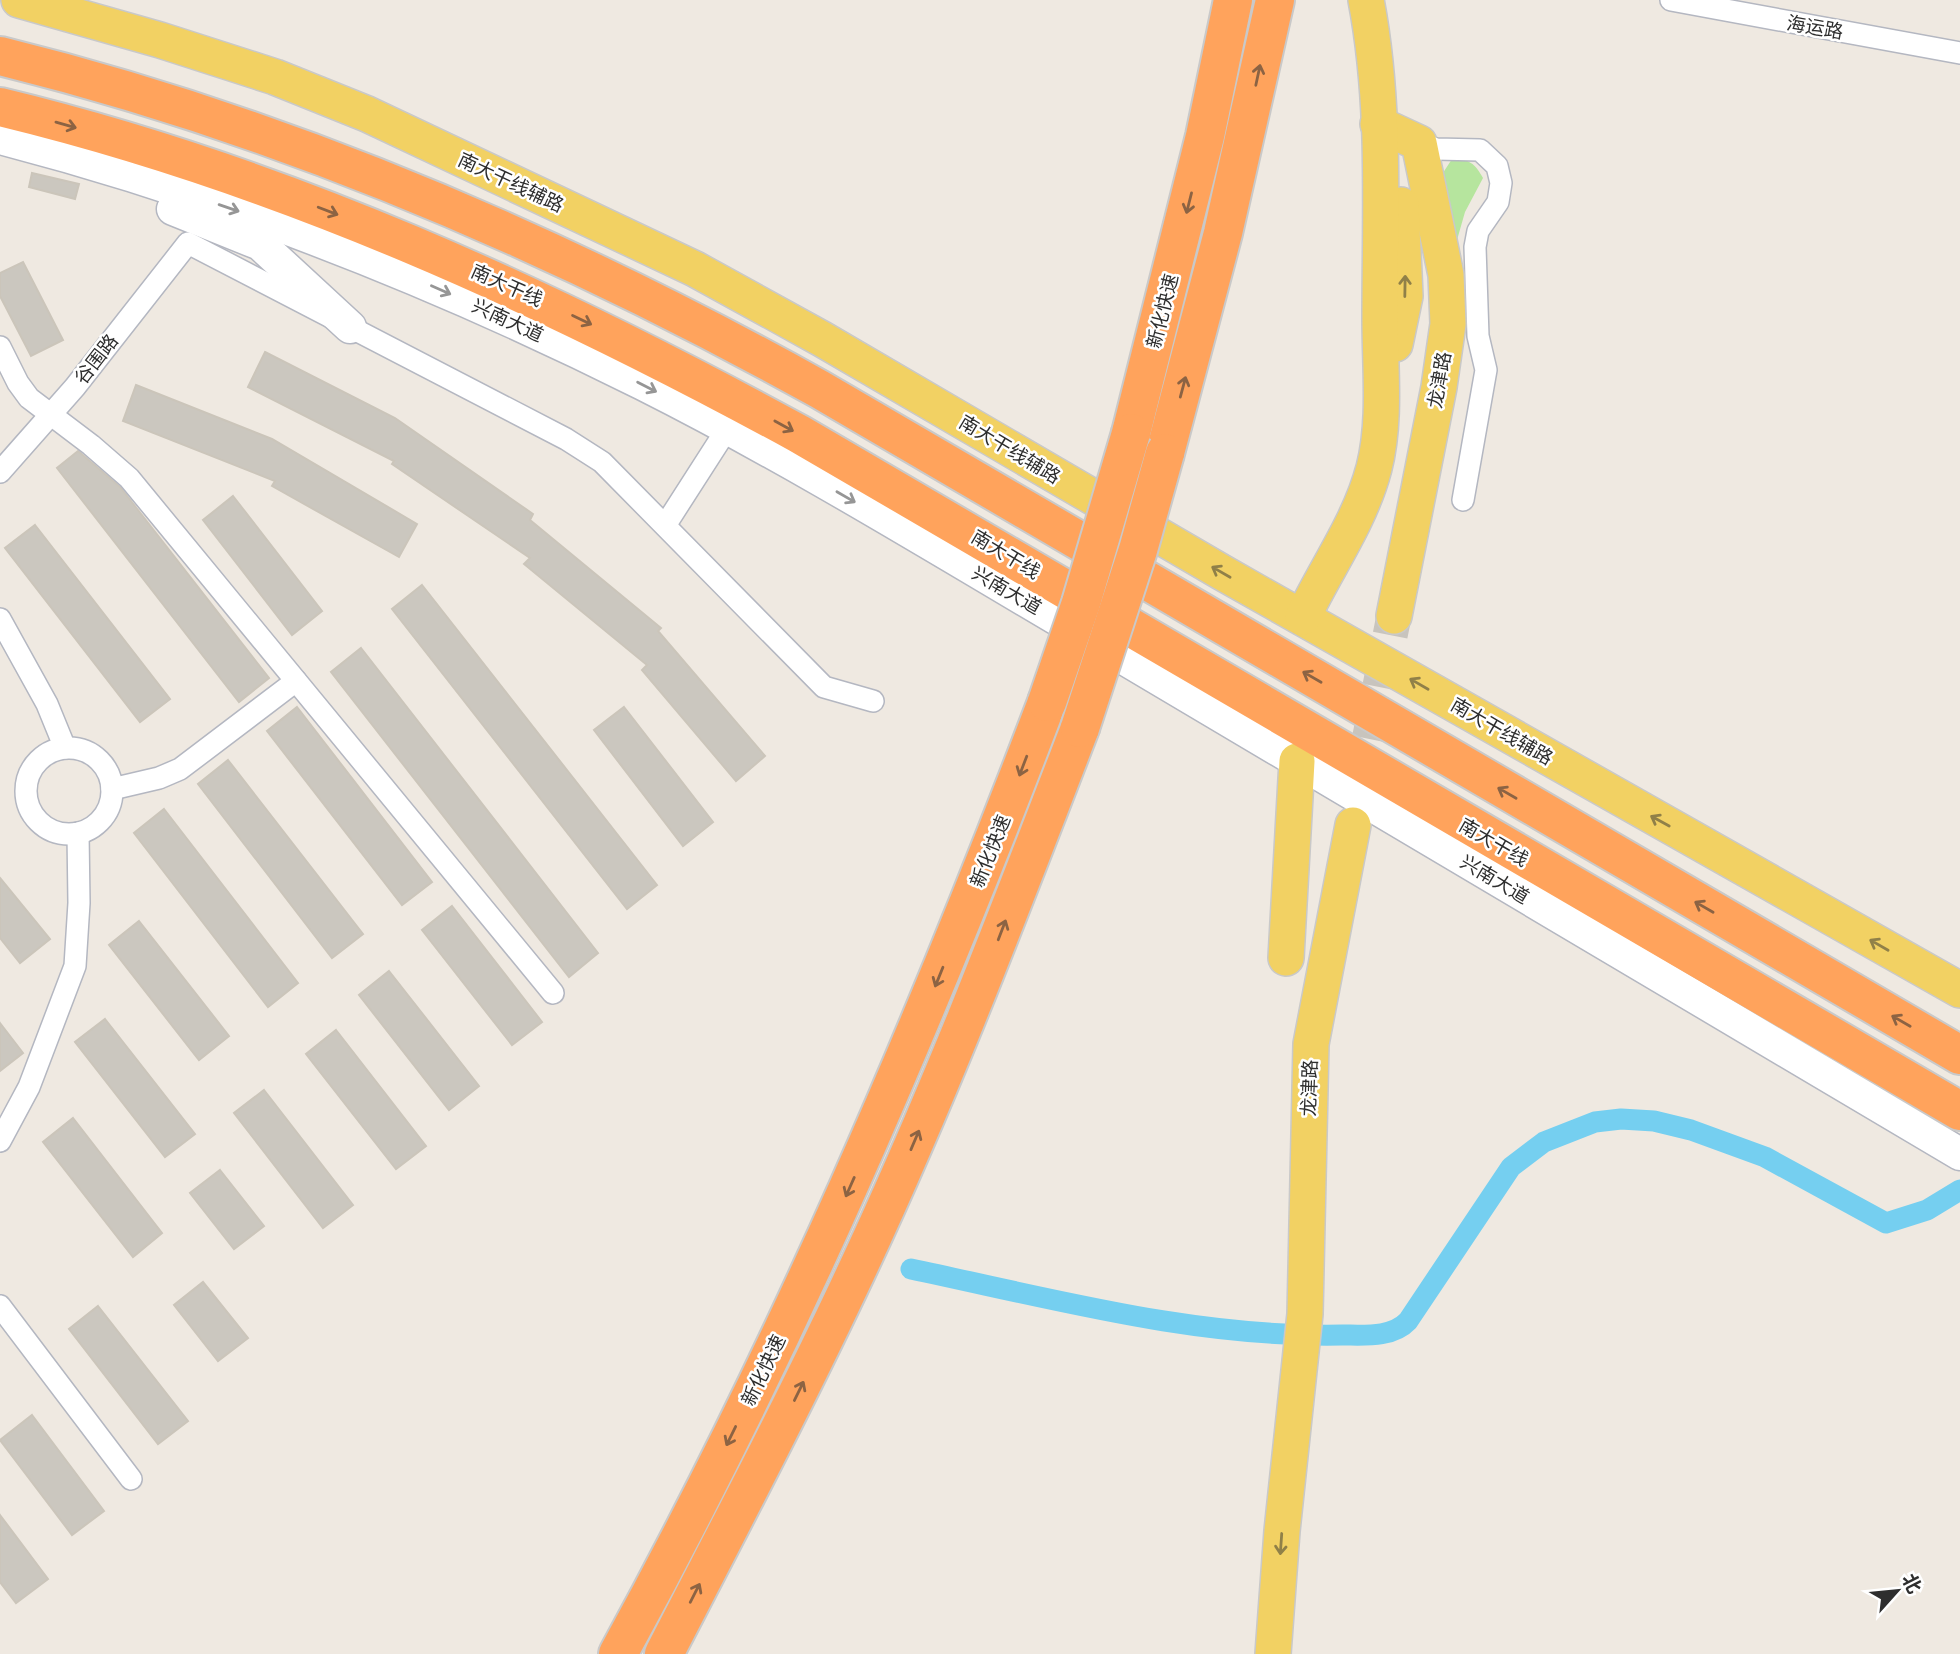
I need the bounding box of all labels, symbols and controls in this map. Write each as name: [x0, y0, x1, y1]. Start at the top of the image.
street label: 海运路: [1785, 10, 1845, 44]
one-way arrow: [1252, 64, 1266, 87]
one-way arrow: [55, 119, 77, 132]
street label: 南大干线辅路: [454, 147, 568, 217]
one-way arrow: [1182, 191, 1195, 214]
one-way arrow: [218, 203, 240, 215]
one-way arrow: [317, 206, 339, 219]
street label: 南大干线: [467, 259, 547, 311]
street label: 新化快速: [1141, 271, 1183, 351]
one-way arrow: [1398, 275, 1412, 298]
one-way arrow: [430, 284, 452, 297]
street label: 兴南大道: [468, 293, 548, 347]
one-way arrow: [571, 314, 592, 328]
street label: 谷围路: [69, 329, 123, 389]
street label: 龙津路: [1422, 350, 1456, 410]
one-way arrow: [1177, 376, 1190, 399]
one-way arrow: [636, 380, 657, 394]
street label: 南大干线辅路: [955, 409, 1065, 489]
one-way arrow: [773, 420, 794, 433]
one-way arrow: [836, 490, 856, 504]
street label: 南大干线: [967, 524, 1045, 584]
street label: 兴南大道: [968, 561, 1046, 619]
one-way arrow: [1212, 565, 1232, 579]
one-way arrow: [1302, 670, 1322, 684]
one-way arrow: [1410, 677, 1430, 691]
street label: 南大干线辅路: [1447, 692, 1557, 770]
one-way arrow: [1016, 754, 1028, 776]
one-way arrow: [1498, 786, 1518, 800]
street label: 新化快速: [965, 811, 1015, 891]
street label: 南大干线: [1455, 813, 1533, 871]
one-way arrow: [1650, 814, 1670, 828]
street label: 兴南大道: [1456, 849, 1534, 909]
one-way arrow: [1695, 900, 1715, 914]
one-way arrow: [997, 919, 1010, 941]
one-way arrow: [1869, 938, 1889, 952]
one-way arrow: [932, 966, 945, 988]
one-way arrow: [1891, 1014, 1912, 1027]
street label: 龙津路: [1296, 1059, 1322, 1117]
one-way arrow: [909, 1129, 922, 1151]
one-way arrow: [843, 1175, 856, 1197]
street label: 新化快速: [736, 1331, 790, 1409]
one-way arrow: [792, 1381, 806, 1402]
one-way arrow: [724, 1425, 738, 1446]
one-way arrow: [1274, 1532, 1287, 1555]
north arrow: [1862, 1556, 1932, 1626]
text: 北: [1897, 1569, 1927, 1597]
one-way arrow: [689, 1583, 703, 1604]

